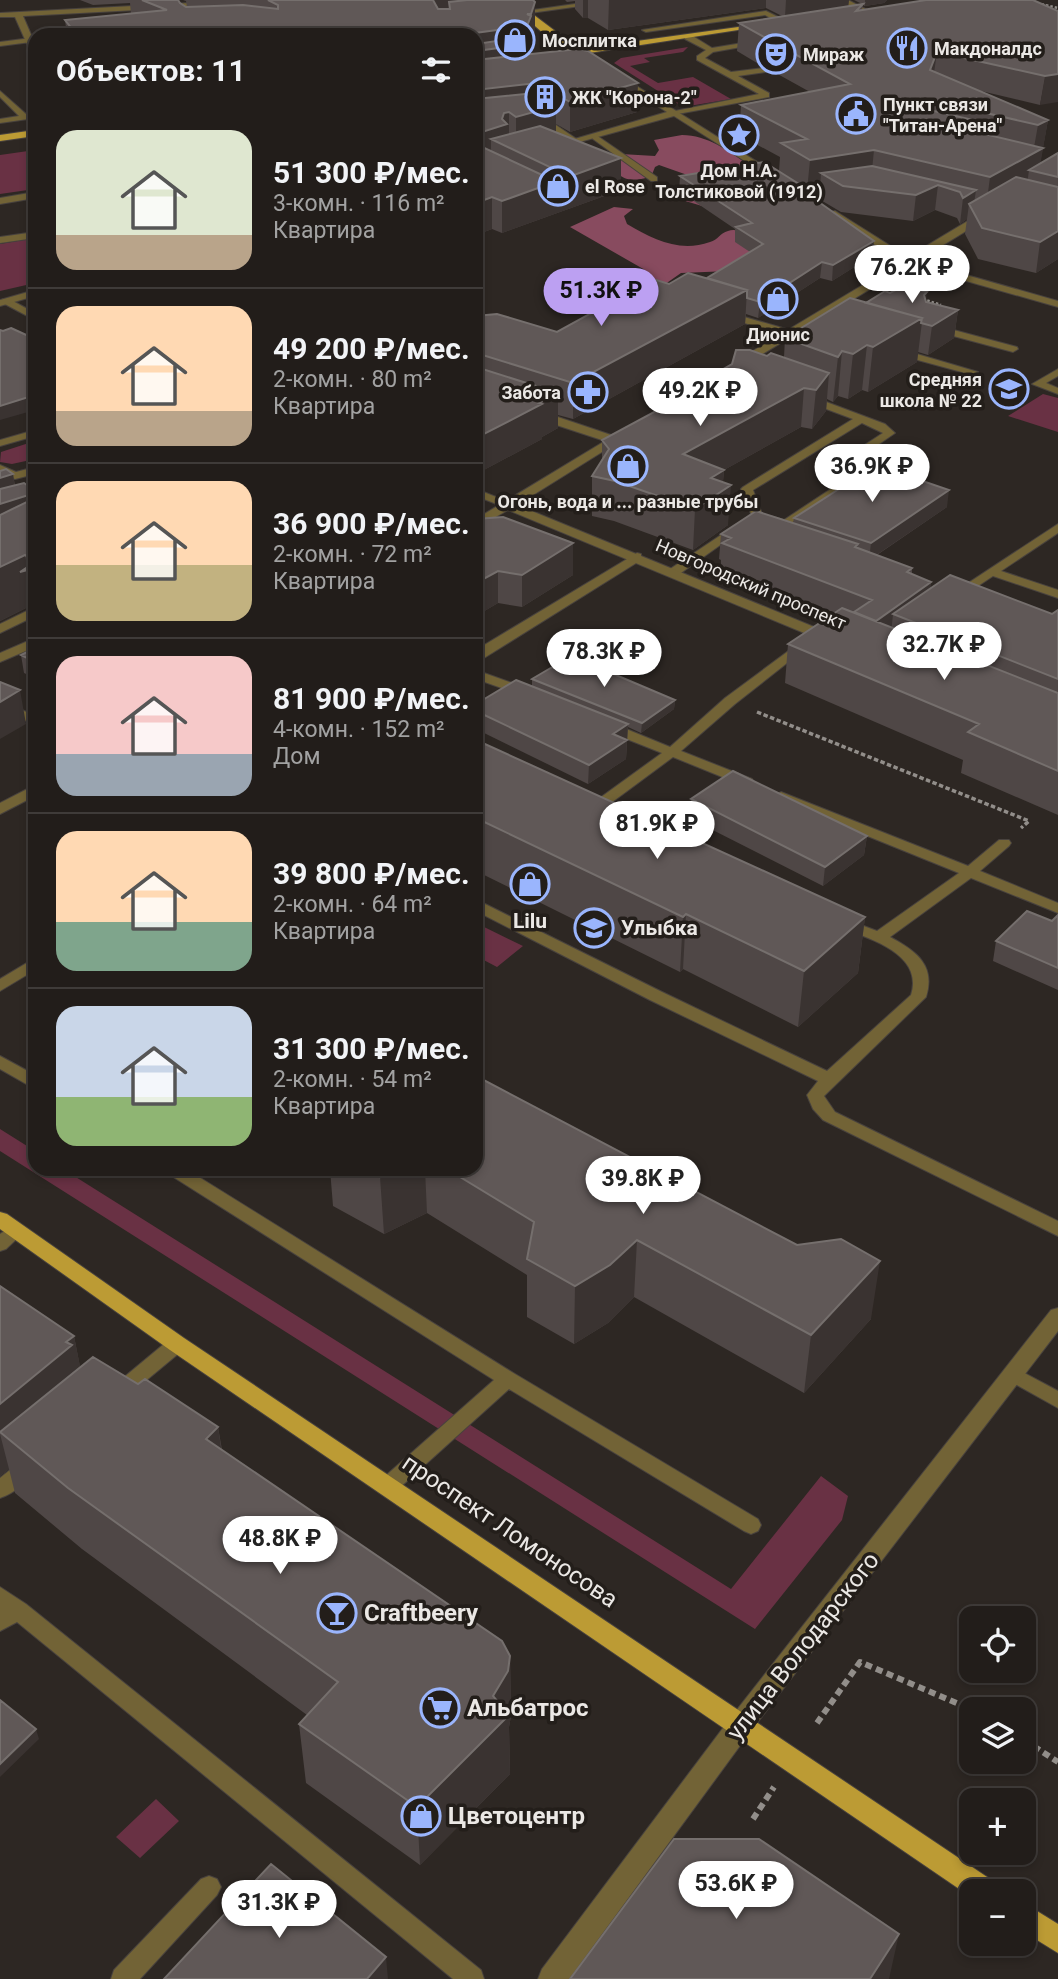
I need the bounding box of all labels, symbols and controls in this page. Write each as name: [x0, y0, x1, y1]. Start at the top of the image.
shop icon: Мосплитка: [494, 19, 536, 61]
restaurant icon: Макдоналдс: [886, 27, 928, 69]
place label: Мосплитка: [542, 30, 637, 51]
theatre icon: Мираж: [755, 33, 797, 75]
place label: Макдоналдс: [934, 38, 1042, 59]
place label: Мираж: [803, 44, 865, 65]
icon: filters: [417, 51, 455, 89]
text: Объектов: 11: [56, 53, 246, 88]
building icon: ЖК "Корона-2": [524, 76, 566, 118]
place label: ЖК "Корона-2": [572, 87, 697, 108]
public building icon: Пункт связи "Титан-Арена": [835, 93, 877, 135]
place label: Пункт связи "Титан-Арена": [883, 94, 1002, 136]
place icon: Дом Н.А. Толстиковой (1912): [718, 114, 760, 156]
text: 51 300 ₽/мес.: [273, 155, 470, 190]
icon: home: [112, 158, 196, 242]
place label: Дом Н.А. Толстиковой (1912): [655, 160, 823, 203]
shop icon: el Rose: [537, 165, 579, 207]
place label: el Rose: [585, 176, 645, 197]
text: 3-комн. · 116 m²: [273, 190, 445, 217]
text: Квартира: [273, 217, 375, 244]
pin: 76.2K ₽: [847, 246, 977, 305]
text: 76.2K ₽: [871, 254, 953, 281]
pin: 51.3K ₽: [536, 268, 666, 328]
text: 51.3K ₽: [560, 277, 642, 304]
shop icon: Дионис: [757, 278, 799, 320]
place label: Дионис: [746, 324, 810, 345]
text: 49 200 ₽/мес.: [273, 331, 470, 366]
icon: home: [112, 334, 196, 418]
text: 2-комн. · 80 m²: [273, 366, 432, 393]
pin: 49.2K ₽: [635, 368, 765, 428]
school or university icon: Средняя школа № 22: [988, 368, 1030, 410]
place label: Средняя школа № 22: [880, 369, 982, 411]
pharmacy icon: Забота: [567, 371, 609, 413]
text: 49.2K ₽: [659, 377, 741, 404]
place label: Забота: [501, 382, 561, 403]
text: Квартира: [273, 393, 375, 420]
pin: 36.9K ₽: [807, 444, 937, 504]
shop icon: Огонь, вода и ... разные трубы: [607, 445, 649, 487]
text: 36.9K ₽: [831, 453, 913, 480]
place label: Огонь, вода и ... разные трубы: [498, 491, 758, 512]
text: 36 900 ₽/мес.: [273, 506, 470, 541]
icon: home: [112, 509, 196, 593]
street label: Новгородский проспект: [653, 534, 850, 634]
text: 2-комн. · 72 m²: [273, 541, 432, 568]
text: Квартира: [273, 568, 375, 595]
pin: 32.7K ₽: [879, 622, 1009, 682]
pin: 78.3K ₽: [539, 630, 669, 689]
text: 32.7K ₽: [903, 631, 985, 658]
text: 78.3K ₽: [563, 638, 645, 665]
text: 81 900 ₽/мес.: [273, 681, 470, 716]
icon: home: [112, 684, 196, 768]
text: 4-комн. · 152 m²: [273, 716, 445, 743]
text: Дом: [273, 743, 320, 770]
pin: 81.9K ₽: [592, 802, 722, 861]
text: 81.9K ₽: [616, 810, 698, 837]
text: 39 800 ₽/мес.: [273, 856, 470, 891]
icon: home: [112, 859, 196, 943]
shop icon: Lilu: [509, 863, 551, 905]
text: 2-комн. · 64 m²: [273, 891, 432, 918]
school or university icon: Улыбка: [573, 907, 615, 949]
place label: Lilu: [513, 909, 547, 933]
place label: Улыбка: [621, 916, 698, 940]
text: Квартира: [273, 918, 375, 945]
text: 31 300 ₽/мес.: [273, 1031, 470, 1066]
icon: home: [112, 1034, 196, 1118]
text: 2-комн. · 54 m²: [273, 1066, 432, 1093]
text: Квартира: [273, 1093, 375, 1120]
pin: 39.8K ₽: [578, 1156, 708, 1216]
text: 39.8K ₽: [602, 1165, 684, 1192]
street label: проспект Ломоносова: [397, 1449, 623, 1613]
pin: 48.8K ₽: [215, 1516, 345, 1576]
text: 48.8K ₽: [239, 1525, 321, 1552]
street label: улица Володарского: [721, 1547, 885, 1745]
bar icon: Craftbeery: [316, 1592, 358, 1634]
place label: Craftbeery: [364, 1599, 479, 1627]
map controls: [959, 1606, 1036, 1956]
button: locate: [959, 1606, 1036, 1683]
supermarket icon: Альбатрос: [419, 1687, 461, 1729]
place label: Альбатрос: [467, 1694, 589, 1722]
button: layers: [959, 1697, 1036, 1774]
button: +: [959, 1788, 1036, 1865]
shop icon: Цветоцентр: [400, 1795, 442, 1837]
place label: Цветоцентр: [448, 1802, 585, 1830]
pin: 53.6K ₽: [671, 1862, 801, 1921]
text: 53.6K ₽: [695, 1870, 777, 1897]
button: −: [959, 1879, 1036, 1956]
pin: 31.3K ₽: [214, 1881, 344, 1940]
text: 31.3K ₽: [238, 1889, 320, 1916]

